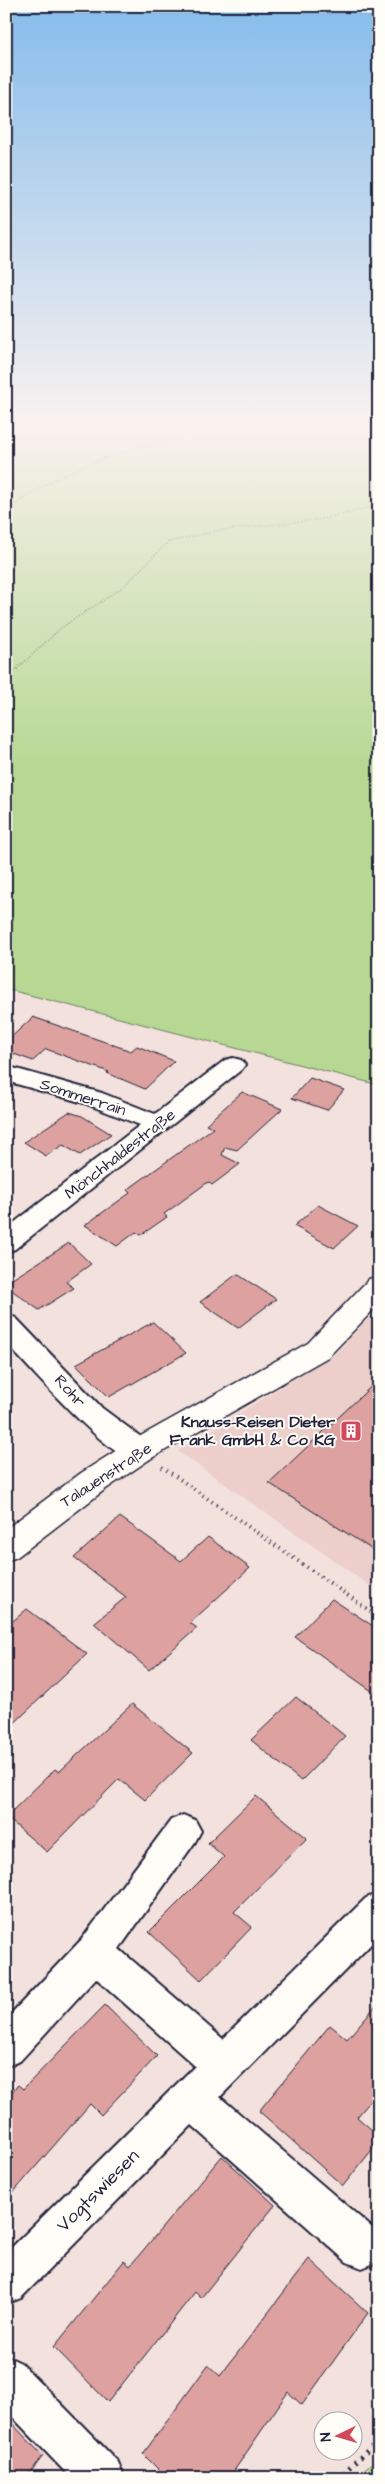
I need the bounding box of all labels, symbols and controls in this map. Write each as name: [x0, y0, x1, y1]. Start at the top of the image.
street label: Sommerrain: [37, 1073, 129, 1121]
street label: Mönchhaldestraße: [60, 1103, 180, 1204]
street label: Rohr: [49, 1370, 91, 1412]
place label: Knauss-Reisen Dieter Frank GmbH & Co KG: [169, 1411, 336, 1451]
building icon: Knauss-Reisen Dieter Frank GmbH & Co KG: [339, 1419, 363, 1443]
street label: Talauenstraße: [56, 1437, 156, 1513]
street label: Vogtswiesen: [50, 2143, 146, 2239]
north arrow: [312, 2412, 362, 2462]
text: N: [316, 2432, 336, 2442]

